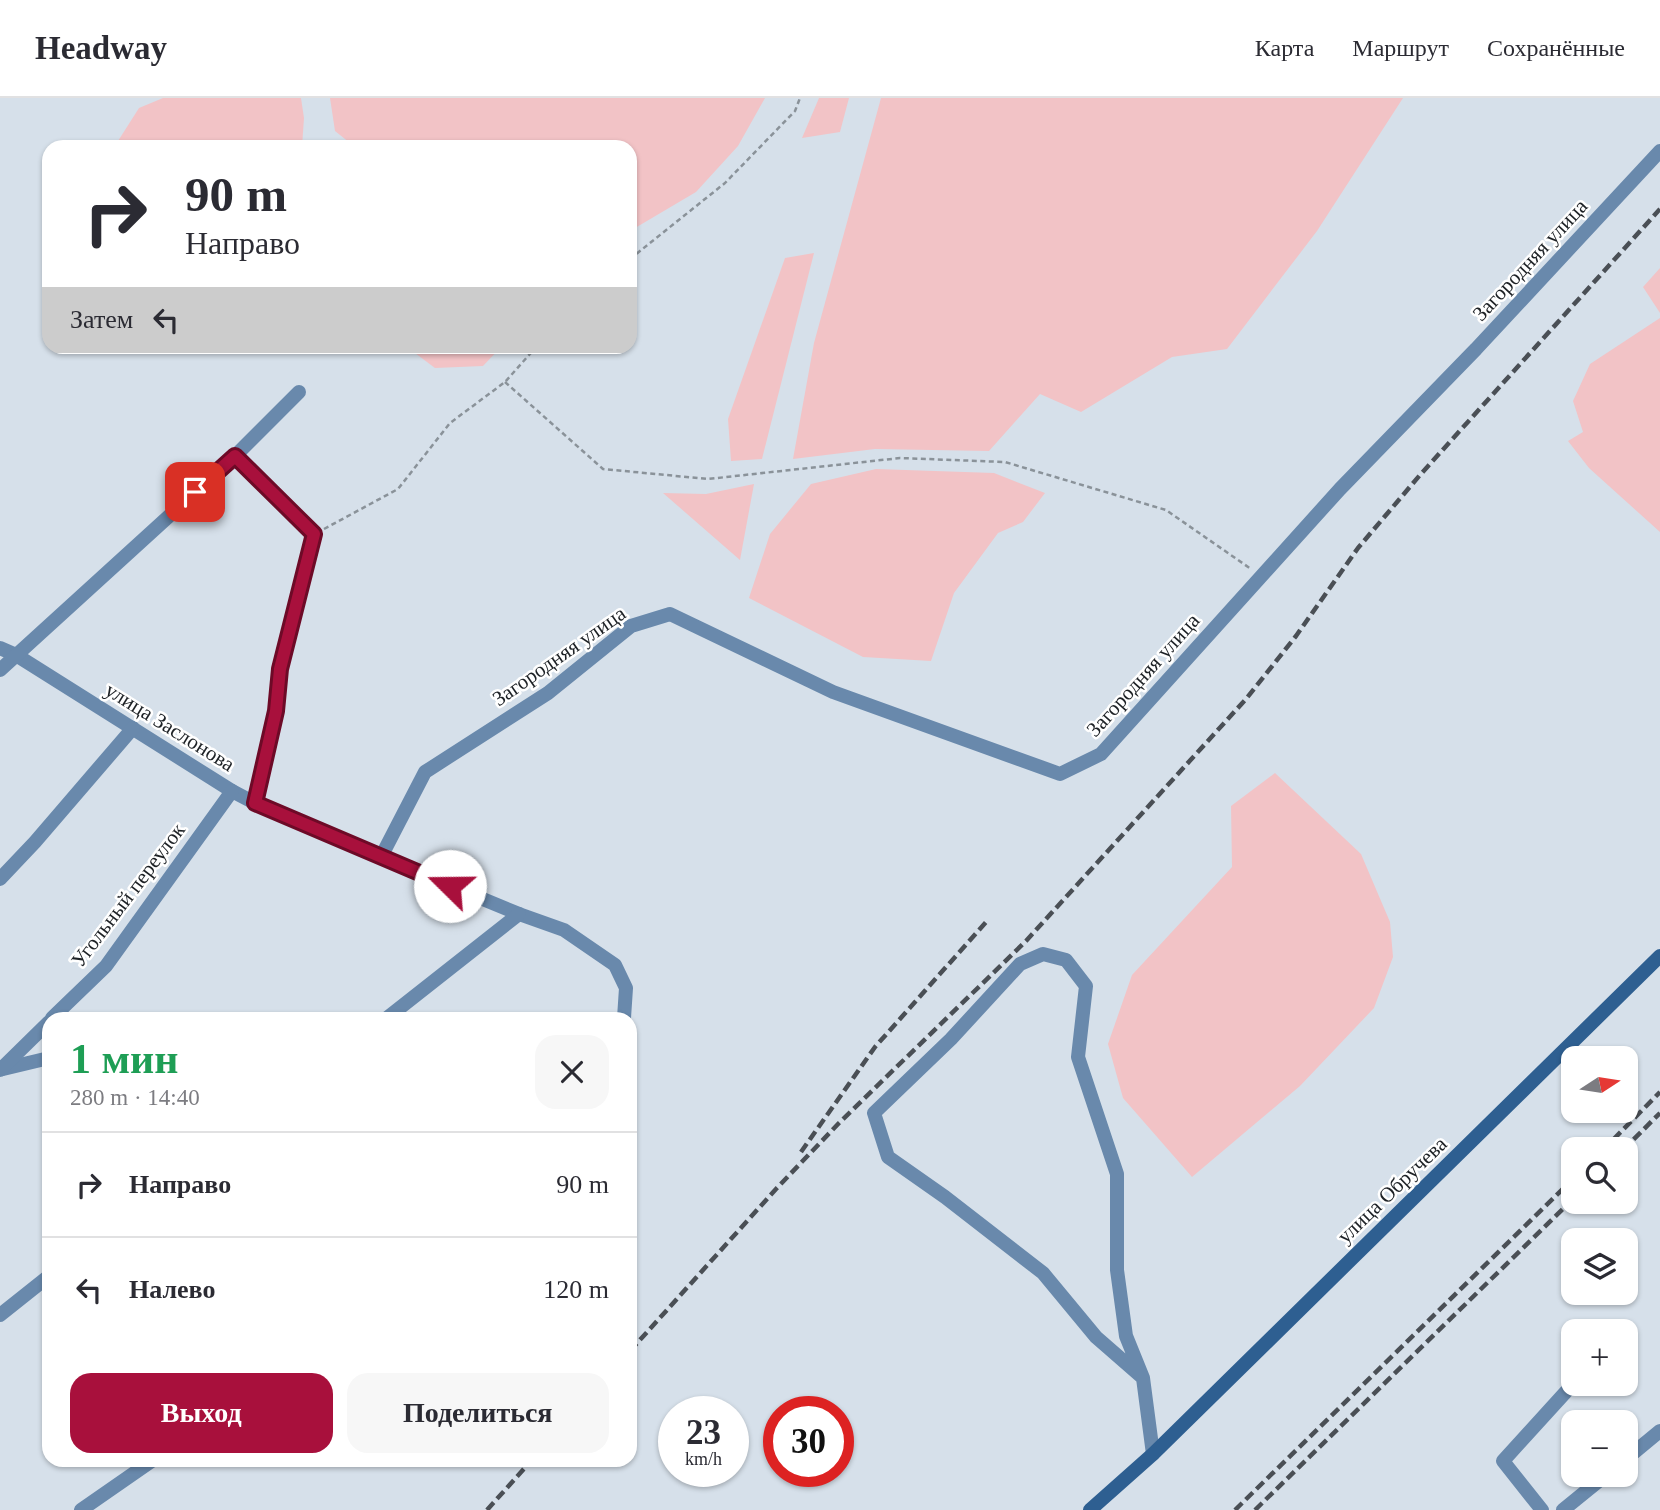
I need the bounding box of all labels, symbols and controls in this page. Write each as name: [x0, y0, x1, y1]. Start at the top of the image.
text: Headway: [35, 30, 167, 66]
text: Карта: [1255, 35, 1314, 61]
text: Маршрут: [1352, 35, 1449, 61]
text: Сохранённые: [1487, 35, 1625, 61]
text: 90 m: [185, 167, 287, 222]
icon: right: [70, 168, 161, 259]
street label: Загородняя улица: [1468, 194, 1593, 326]
text: Направо: [185, 225, 300, 261]
icon: left: [147, 301, 185, 339]
text: Затем: [70, 305, 133, 334]
pin: [165, 462, 225, 522]
icon: arrive: [176, 473, 214, 511]
street label: Загородняя улица: [488, 601, 631, 711]
street label: Загородняя улица: [1081, 608, 1205, 741]
street label: улица Заслонова: [101, 678, 240, 777]
street label: Угольный переулок: [66, 818, 190, 972]
position arrow: [413, 849, 487, 923]
button: close: [535, 1035, 609, 1109]
text: 1 мин: [70, 1036, 179, 1082]
north arrow: [1561, 1046, 1638, 1124]
map controls: [1561, 1046, 1638, 1487]
text: 280 m · 14:40: [70, 1085, 200, 1110]
street label: улица Обручева: [1332, 1131, 1452, 1248]
button: search: [1561, 1137, 1638, 1214]
icon: right: [70, 1166, 108, 1204]
text: Направо: [129, 1170, 231, 1199]
text: 90 m: [556, 1170, 609, 1199]
button: layers: [1561, 1228, 1638, 1305]
icon: left: [70, 1271, 108, 1309]
text: Налево: [129, 1275, 215, 1304]
text: 120 m: [543, 1275, 609, 1304]
button: +: [1561, 1319, 1638, 1396]
button: Выход: [70, 1373, 333, 1453]
button: Поделиться: [347, 1373, 609, 1453]
speed limit sign: 30: [763, 1396, 854, 1487]
button: −: [1561, 1410, 1638, 1487]
text: 23: [686, 1413, 721, 1452]
text: km/h: [685, 1449, 722, 1469]

